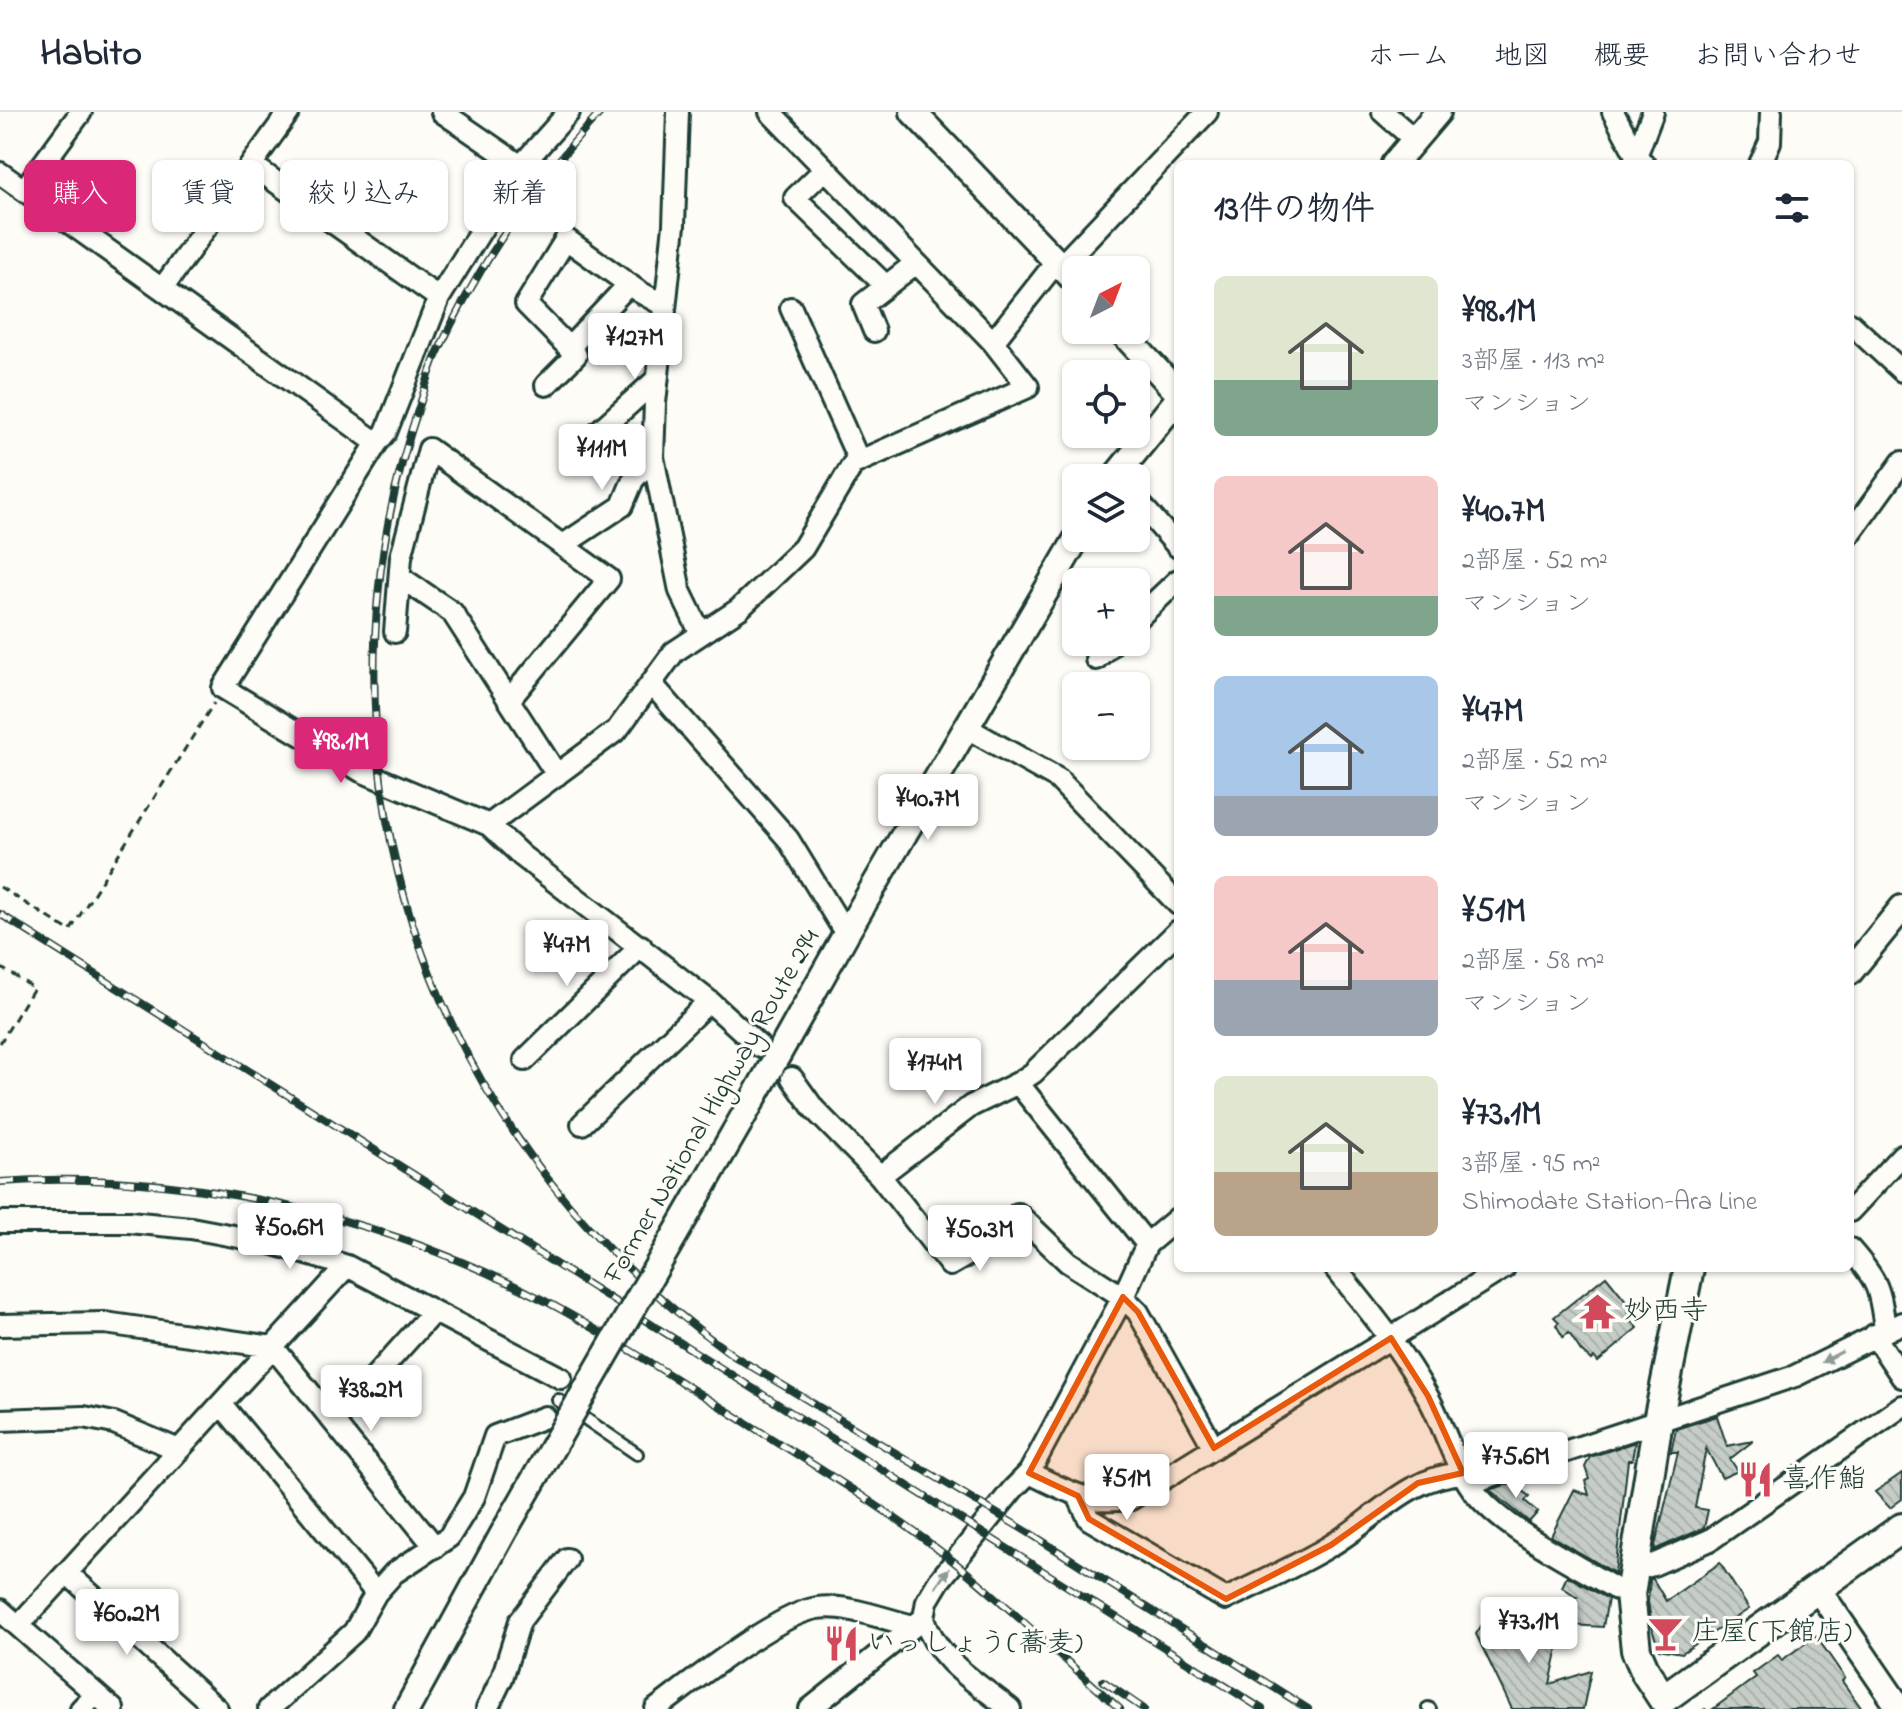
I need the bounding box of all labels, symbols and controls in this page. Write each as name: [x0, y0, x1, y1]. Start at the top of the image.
text: Habito: [40, 27, 142, 83]
text: ホーム: [1367, 37, 1450, 78]
text: 地図: [1494, 37, 1550, 78]
text: 概要: [1594, 37, 1650, 78]
text: お問い合わせ: [1694, 37, 1862, 78]
chip: 購入: [24, 160, 136, 232]
chip: 賃貸: [152, 160, 264, 232]
chip: 絞り込み: [280, 160, 448, 232]
chip: 新着: [464, 160, 576, 232]
text: 13件の物件: [1214, 186, 1375, 236]
icon: filters: [1770, 186, 1814, 230]
north arrow: [1062, 256, 1150, 344]
map controls: [1062, 256, 1150, 760]
text: ¥98.1M: [1462, 288, 1537, 338]
icon: home: [1278, 308, 1374, 404]
pin: ¥127M: [579, 313, 691, 381]
text: ¥127M: [606, 320, 664, 358]
text: 3部屋 · 113 m²: [1462, 343, 1605, 381]
button: locate: [1062, 360, 1150, 448]
text: マンション: [1462, 386, 1591, 424]
pin: ¥111M: [546, 424, 658, 492]
text: ¥111M: [577, 431, 627, 469]
button: layers: [1062, 464, 1150, 552]
text: ¥40.7M: [1462, 488, 1546, 538]
icon: home: [1278, 508, 1374, 604]
text: 2部屋 · 52 m²: [1462, 543, 1608, 581]
button: +: [1062, 568, 1150, 656]
text: マンション: [1462, 586, 1591, 624]
button: −: [1062, 672, 1150, 760]
text: ¥47M: [1462, 688, 1524, 738]
icon: home: [1278, 708, 1374, 804]
pin: ¥98.1M: [276, 717, 406, 785]
text: ¥98.1M: [312, 724, 370, 762]
text: 2部屋 · 52 m²: [1462, 743, 1608, 781]
pin: ¥40.7M: [863, 774, 993, 842]
text: ¥40.7M: [896, 781, 960, 819]
text: マンション: [1462, 786, 1591, 824]
text: ¥51M: [1462, 888, 1526, 938]
icon: home: [1278, 908, 1374, 1004]
pin: ¥47M: [520, 920, 614, 988]
street label: Former National Highway Route 294: [594, 922, 832, 1293]
text: ¥47M: [543, 927, 591, 965]
text: 2部屋 · 58 m²: [1462, 943, 1604, 981]
text: マンション: [1462, 986, 1591, 1024]
pin: ¥174M: [879, 1038, 991, 1106]
text: ¥174M: [907, 1045, 963, 1083]
text: ¥73.1M: [1462, 1091, 1542, 1141]
icon: home: [1278, 1108, 1374, 1204]
text: 3部屋 · 95 m²: [1462, 1146, 1600, 1184]
text: Shimodate Station-Ara Line: [1462, 1184, 1757, 1222]
pin: ¥50.6M: [225, 1203, 355, 1271]
pin: ¥50.3M: [915, 1205, 1045, 1273]
text: ¥50.6M: [256, 1210, 324, 1248]
text: ¥50.3M: [946, 1212, 1014, 1250]
place label: 妙西寺: [1624, 1292, 1708, 1333]
temple icon: 妙西寺: [1579, 1293, 1617, 1331]
one-way arrow: [1821, 1349, 1843, 1363]
pin: ¥38.2M: [306, 1365, 436, 1433]
text: ¥38.2M: [339, 1372, 403, 1410]
pin: ¥75.6M: [1451, 1432, 1581, 1500]
text: ¥75.6M: [1482, 1439, 1550, 1477]
pin: ¥51M: [1080, 1454, 1174, 1522]
place label: 喜作鮨: [1782, 1460, 1866, 1501]
text: ¥51M: [1102, 1461, 1152, 1499]
restaurant icon: 喜作鮨: [1737, 1461, 1775, 1499]
one-way arrow: [934, 1568, 950, 1589]
pin: ¥60.2M: [62, 1589, 192, 1657]
text: ¥60.2M: [94, 1596, 160, 1634]
pin: ¥73.1M: [1464, 1597, 1594, 1665]
text: ¥73.1M: [1499, 1604, 1559, 1642]
place label: 庄屋(下館店): [1692, 1613, 1852, 1654]
bar icon: 庄屋(下館店): [1647, 1614, 1685, 1652]
place label: いっしょう(蕎麦): [867, 1624, 1083, 1665]
restaurant icon: いっしょう(蕎麦): [822, 1625, 860, 1663]

